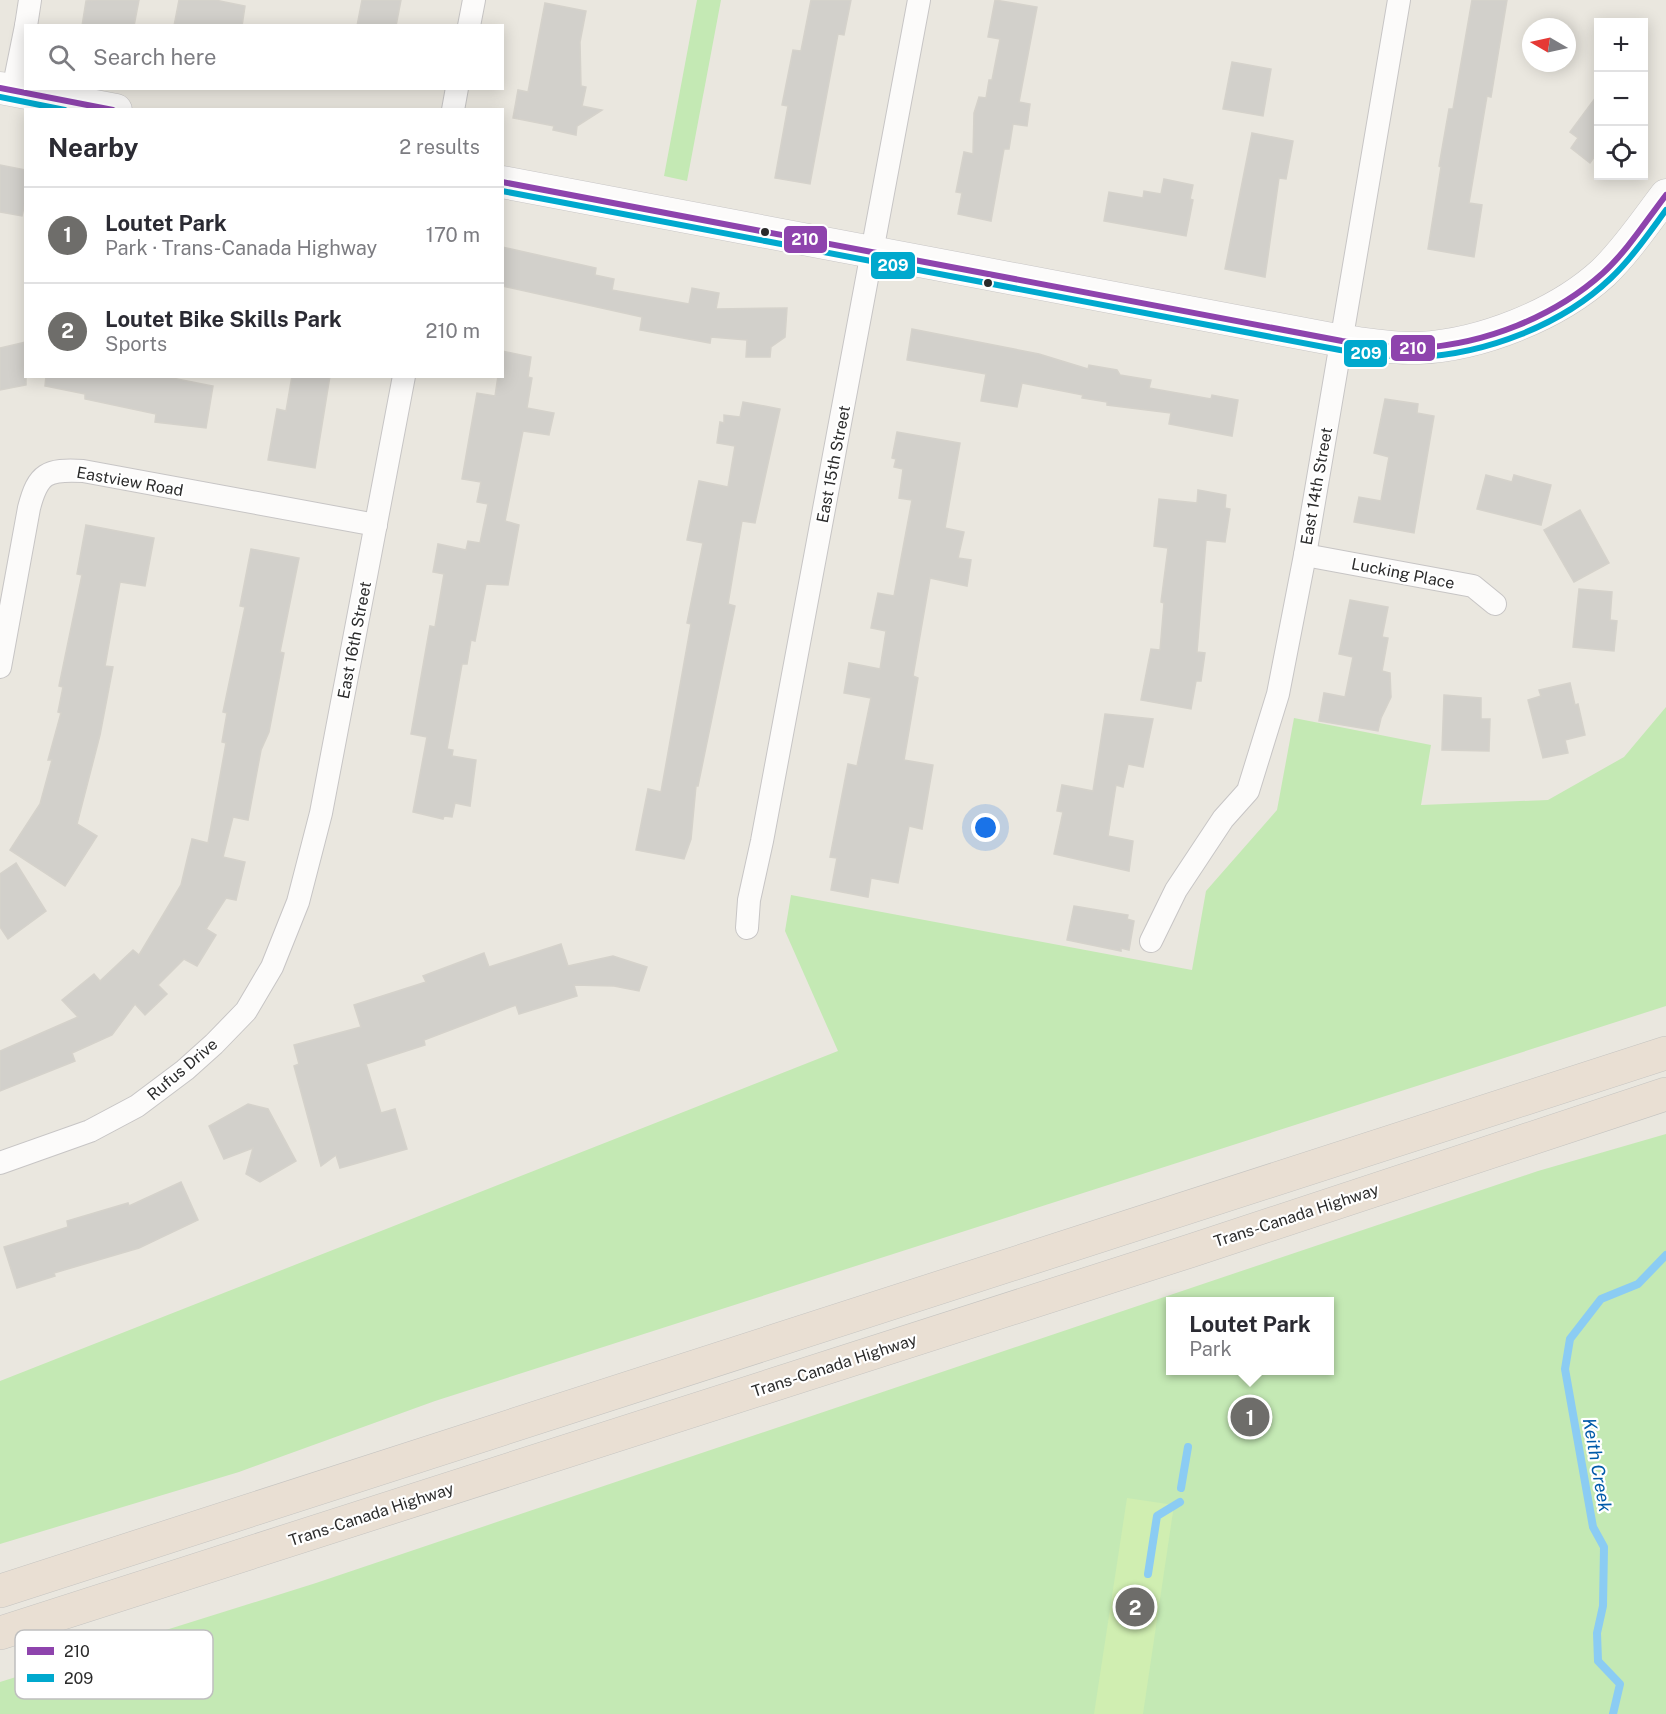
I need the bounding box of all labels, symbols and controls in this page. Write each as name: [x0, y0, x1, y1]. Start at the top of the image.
north arrow: [1522, 18, 1576, 72]
map controls: [1594, 18, 1648, 180]
button: +: [1594, 18, 1648, 72]
search box: [24, 24, 504, 90]
icon: search: [45, 41, 78, 74]
text: Search here: [93, 44, 217, 70]
button: −: [1594, 72, 1648, 126]
button: locate: [1594, 126, 1648, 180]
text: Nearby: [48, 132, 138, 163]
text: 2 results: [399, 135, 480, 159]
text: Loutet Park: [105, 210, 227, 236]
text: 1: [63, 223, 72, 247]
text: 170 m: [426, 223, 480, 247]
line badge: 210: [783, 225, 828, 254]
unlabelled marker: [759, 226, 771, 238]
text: 210: [791, 230, 819, 249]
text: Park · Trans-Canada Highway: [105, 236, 377, 260]
line badge: 209: [870, 251, 916, 280]
text: 209: [878, 256, 908, 275]
unlabelled marker: [982, 277, 994, 289]
text: Loutet Bike Skills Park: [105, 306, 342, 332]
text: 2: [61, 319, 74, 343]
text: 210 m: [426, 319, 480, 343]
text: Sports: [105, 332, 167, 356]
line badge: 210: [1390, 334, 1436, 362]
line badge: 209: [1343, 339, 1388, 368]
text: 210: [1399, 339, 1427, 358]
text: 209: [1351, 344, 1381, 363]
street label: East 15th Street: [813, 404, 854, 525]
street label: East 14th Street: [1297, 426, 1336, 546]
street label: Eastview Road: [75, 463, 185, 500]
street label: Lucking Place: [1350, 554, 1456, 593]
street label: East 16th Street: [334, 580, 375, 700]
your location: [971, 813, 1000, 842]
street label: Rufus Drive: [143, 1035, 221, 1104]
street label: Trans-Canada Highway: [1211, 1180, 1381, 1251]
popup: [1166, 1297, 1334, 1375]
text: Loutet Park: [1189, 1311, 1311, 1337]
street label: Trans-Canada Highway: [749, 1330, 919, 1401]
text: Park: [1189, 1337, 1232, 1361]
pin: 1: [1230, 1394, 1270, 1440]
water label: Keith Creek: [1579, 1416, 1616, 1514]
street label: Trans-Canada Highway: [286, 1479, 456, 1550]
pin: 2: [1116, 1584, 1154, 1630]
legend: [15, 1630, 213, 1699]
text: 210: [64, 1642, 90, 1661]
text: 209: [64, 1669, 93, 1688]

